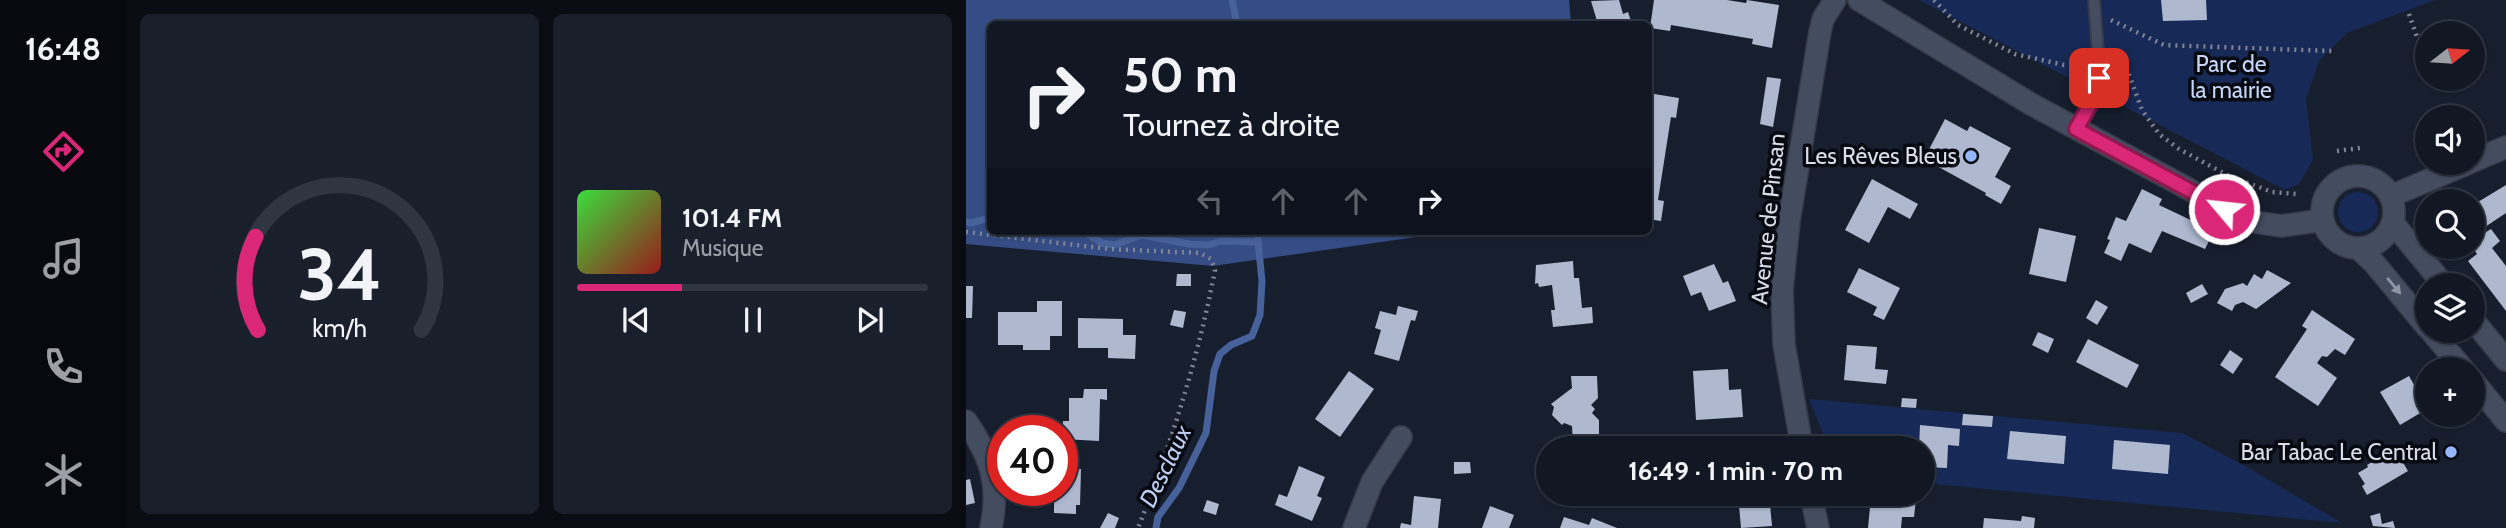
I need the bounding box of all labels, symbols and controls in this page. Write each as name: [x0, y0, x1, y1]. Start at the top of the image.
north arrow: [2415, 21, 2485, 91]
map controls: [2415, 21, 2485, 427]
text: 16:48: [25, 29, 101, 68]
text: 50 m: [1123, 45, 1238, 104]
pin: [2069, 48, 2129, 108]
icon: right: [1008, 49, 1099, 140]
park label: Parc de la mairie: [2190, 50, 2272, 104]
icon: arrive: [2080, 59, 2118, 97]
text: Tournez à droite: [1123, 105, 1340, 144]
button: sound: [2415, 105, 2485, 175]
icon: directions: [39, 127, 88, 176]
street label: Avenue de Pinsan: [1745, 132, 1791, 306]
place label: Les Rêves Bleus: [1804, 142, 1957, 170]
marker: Les Rêves Bleus: [1963, 148, 1979, 164]
position arrow: [2187, 172, 2261, 246]
icon: left: [1191, 182, 1229, 220]
icon: ahead: [1264, 182, 1302, 220]
icon: ahead: [1337, 182, 1375, 220]
icon: right: [1410, 182, 1448, 220]
button: search: [2415, 189, 2485, 259]
text: 101.4 FM: [682, 202, 782, 234]
text: 34: [297, 230, 382, 318]
icon: music: [39, 234, 88, 283]
text: Musique: [682, 234, 764, 262]
button: layers: [2415, 273, 2485, 343]
one-way arrow: [2386, 278, 2401, 295]
icon: previous: [617, 301, 655, 339]
icon: pause: [734, 301, 772, 339]
icon: next: [851, 301, 889, 339]
text: km/h: [312, 313, 367, 343]
icon: phone: [39, 342, 88, 391]
button: +: [2415, 357, 2485, 427]
speed limit sign: 40: [987, 415, 1078, 506]
water label: Desclaux: [1133, 420, 1197, 512]
place label: Bar Tabac Le Central: [2241, 438, 2438, 466]
marker: Bar Tabac Le Central: [2443, 444, 2459, 460]
icon: climate: [39, 450, 88, 499]
text: 16:49 · 1 min · 70 m: [1628, 455, 1843, 487]

